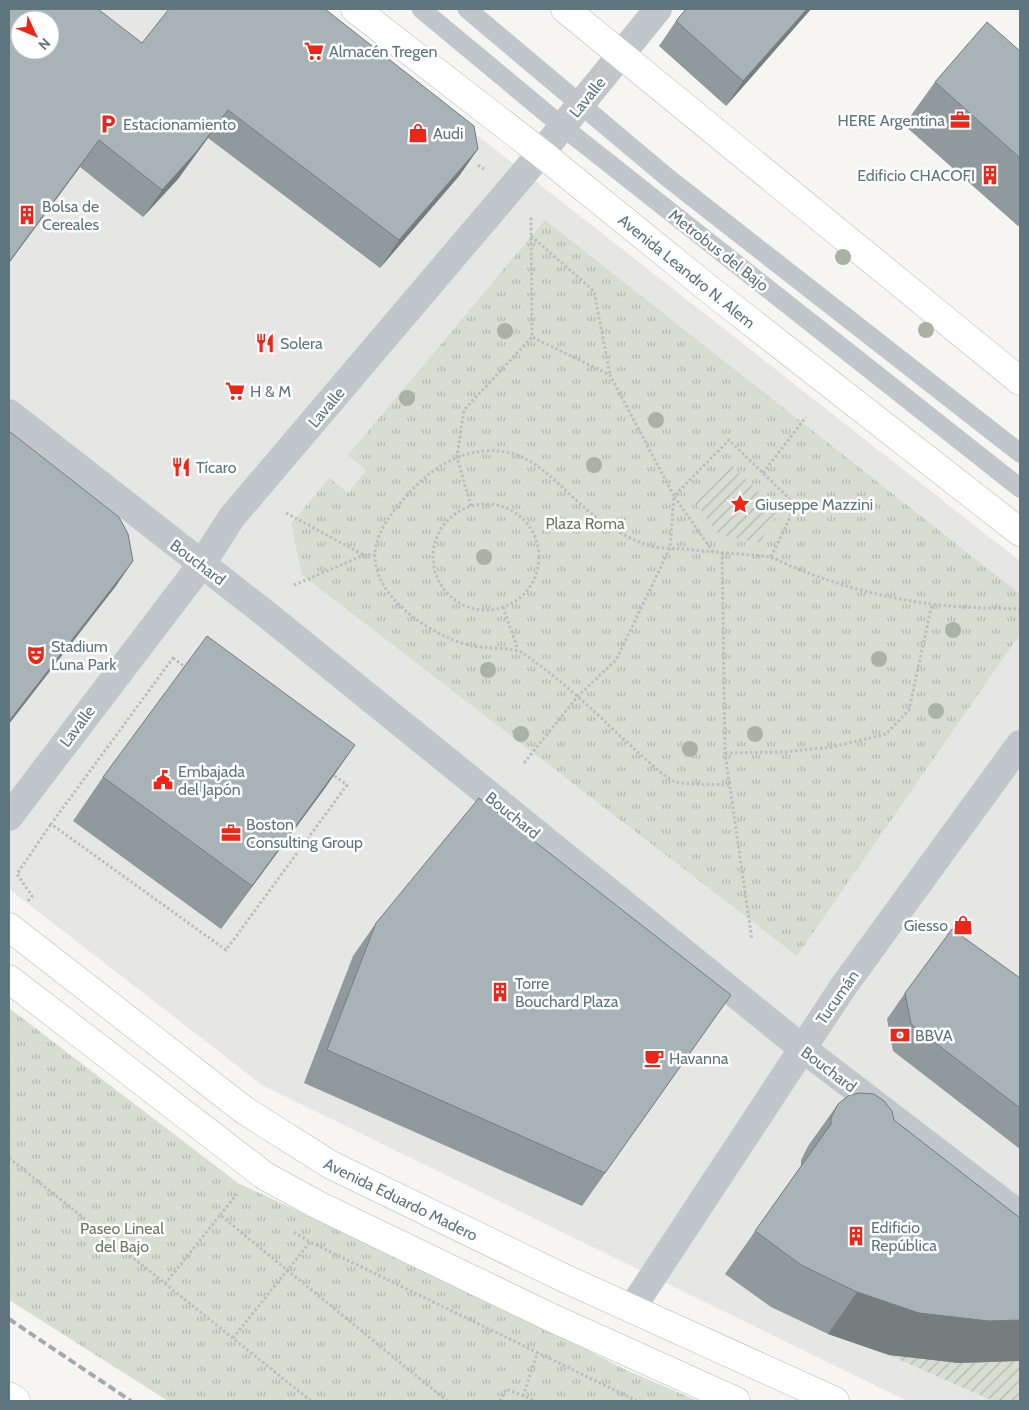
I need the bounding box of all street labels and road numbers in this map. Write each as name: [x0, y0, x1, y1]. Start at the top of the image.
street label: Lavalle: [565, 73, 609, 121]
street label: Metrobus del Bajo: [665, 206, 773, 295]
street label: Avenida Leandro N. Alem: [615, 210, 759, 332]
street label: Lavalle: [304, 383, 349, 431]
street label: Bouchard: [166, 536, 229, 589]
street label: Lavalle: [56, 702, 99, 751]
street label: Bouchard: [482, 788, 544, 843]
street label: Tucumán: [812, 966, 863, 1028]
street label: Bouchard: [797, 1043, 860, 1096]
street label: Avenida Eduardo Madero: [321, 1154, 481, 1245]

